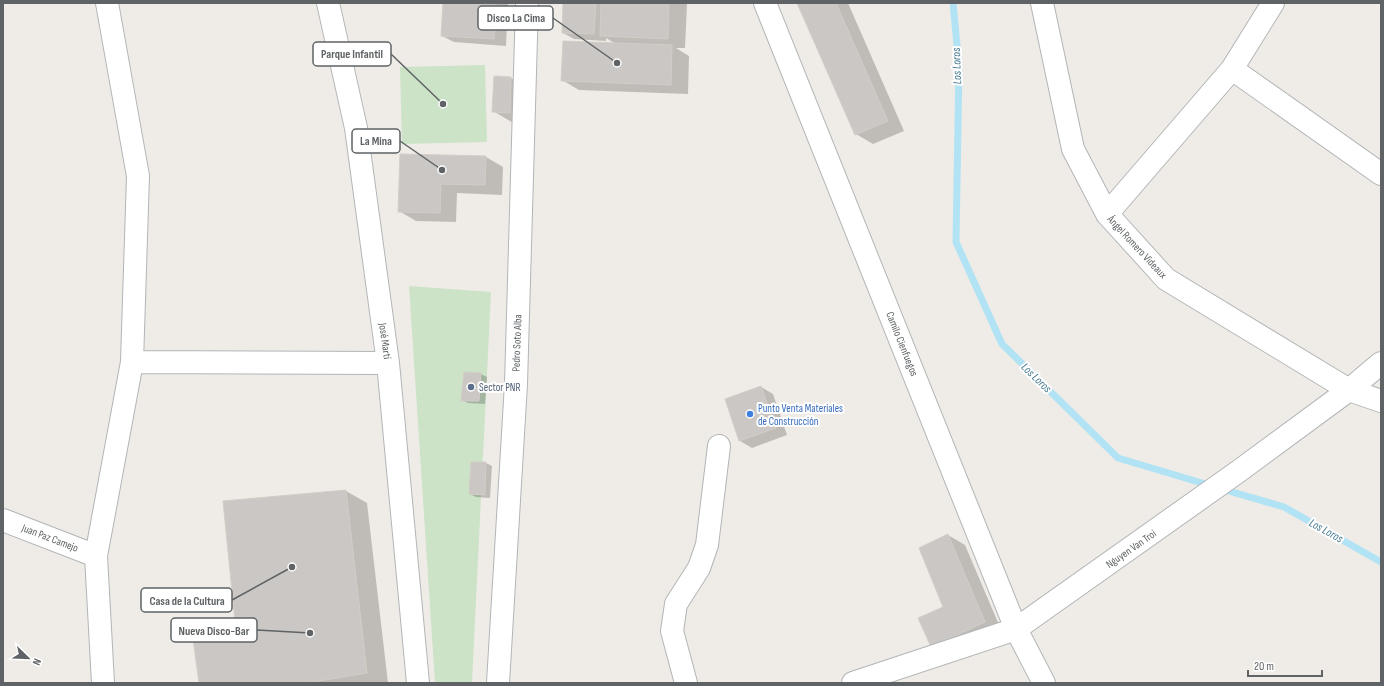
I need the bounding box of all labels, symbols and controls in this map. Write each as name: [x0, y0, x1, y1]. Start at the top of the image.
callout: Disco La Cima: [478, 6, 553, 30]
text: Disco La Cima: [487, 11, 545, 26]
callout: Parque Infantil: [313, 42, 391, 66]
text: Parque Infantil: [321, 47, 383, 62]
water label: Los Loros: [949, 47, 965, 85]
callout: La Mina: [352, 129, 400, 153]
text: La Mina: [360, 134, 392, 149]
street label: Ángel Romero Videaux: [1104, 212, 1170, 281]
street label: Camilo Cienfuegos: [883, 310, 921, 378]
street label: Pedro Soto Alba: [510, 314, 524, 372]
street label: José Martí: [376, 321, 394, 361]
water label: Los Loros: [1018, 360, 1055, 397]
place label: Sector PNR: [479, 381, 521, 394]
marker: Sector PNR: [466, 382, 476, 392]
place label: Punto Venta Materiales de Construcción: [758, 402, 843, 428]
marker: Punto Venta Materiales de Construcción: [745, 409, 755, 419]
water label: Los Loros: [1306, 516, 1346, 547]
street label: Juan Paz Camejo: [19, 521, 80, 555]
street label: Nguyen Van Troi: [1103, 527, 1159, 571]
callout: Casa de la Cultura: [141, 588, 232, 612]
text: Casa de la Cultura: [149, 594, 225, 609]
callout: Nueva Disco-Bar: [171, 618, 257, 642]
text: Nueva Disco-Bar: [179, 624, 250, 639]
north arrow: [8, 638, 48, 678]
scale bar: [1248, 652, 1322, 678]
text: N: [30, 656, 44, 667]
text: 20 m: [1254, 659, 1274, 674]

